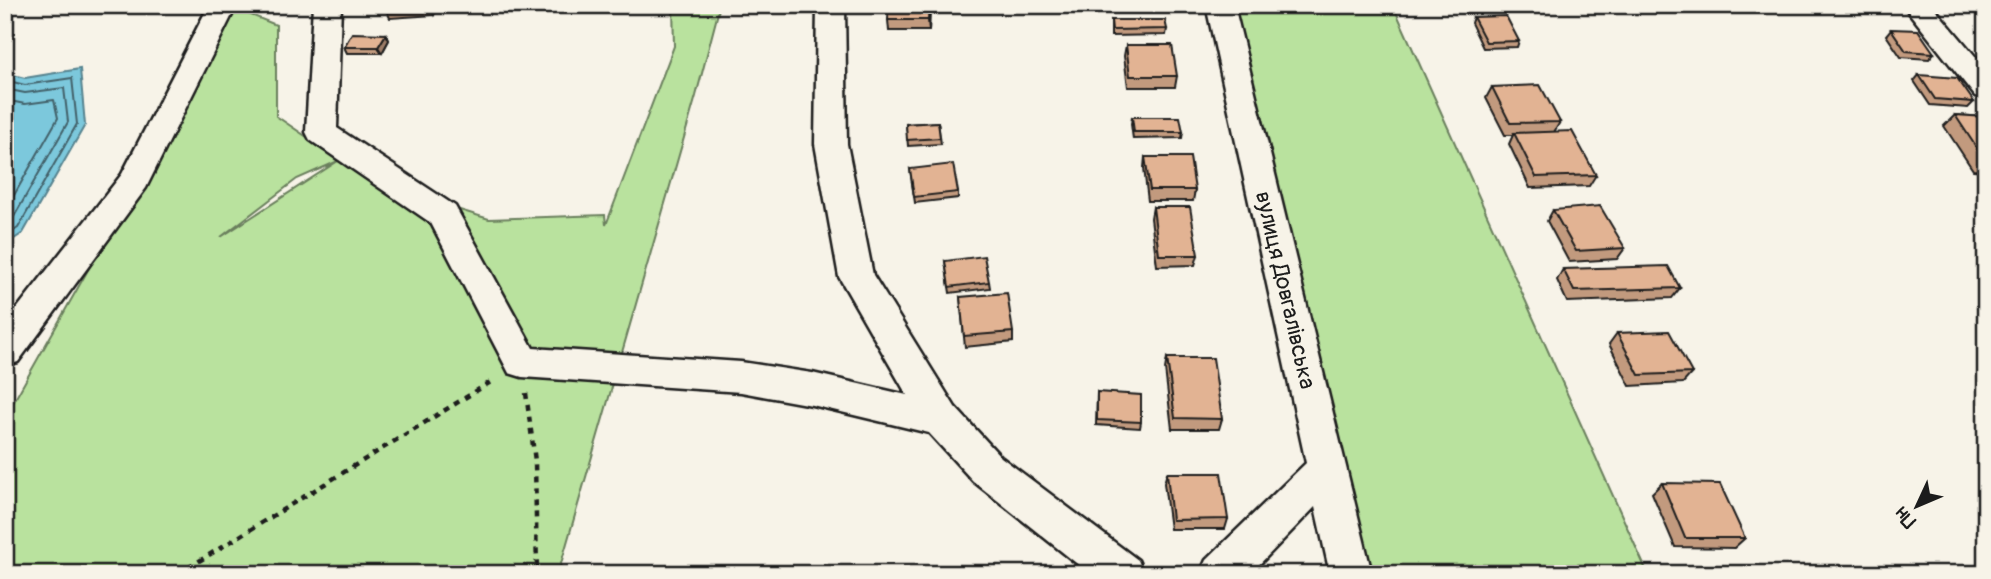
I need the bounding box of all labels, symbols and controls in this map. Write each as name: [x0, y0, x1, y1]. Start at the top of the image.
street label: вулиця Довгалівська: [1249, 188, 1322, 392]
north arrow: [1882, 470, 1952, 540]
text: Пн: [1890, 501, 1921, 533]

